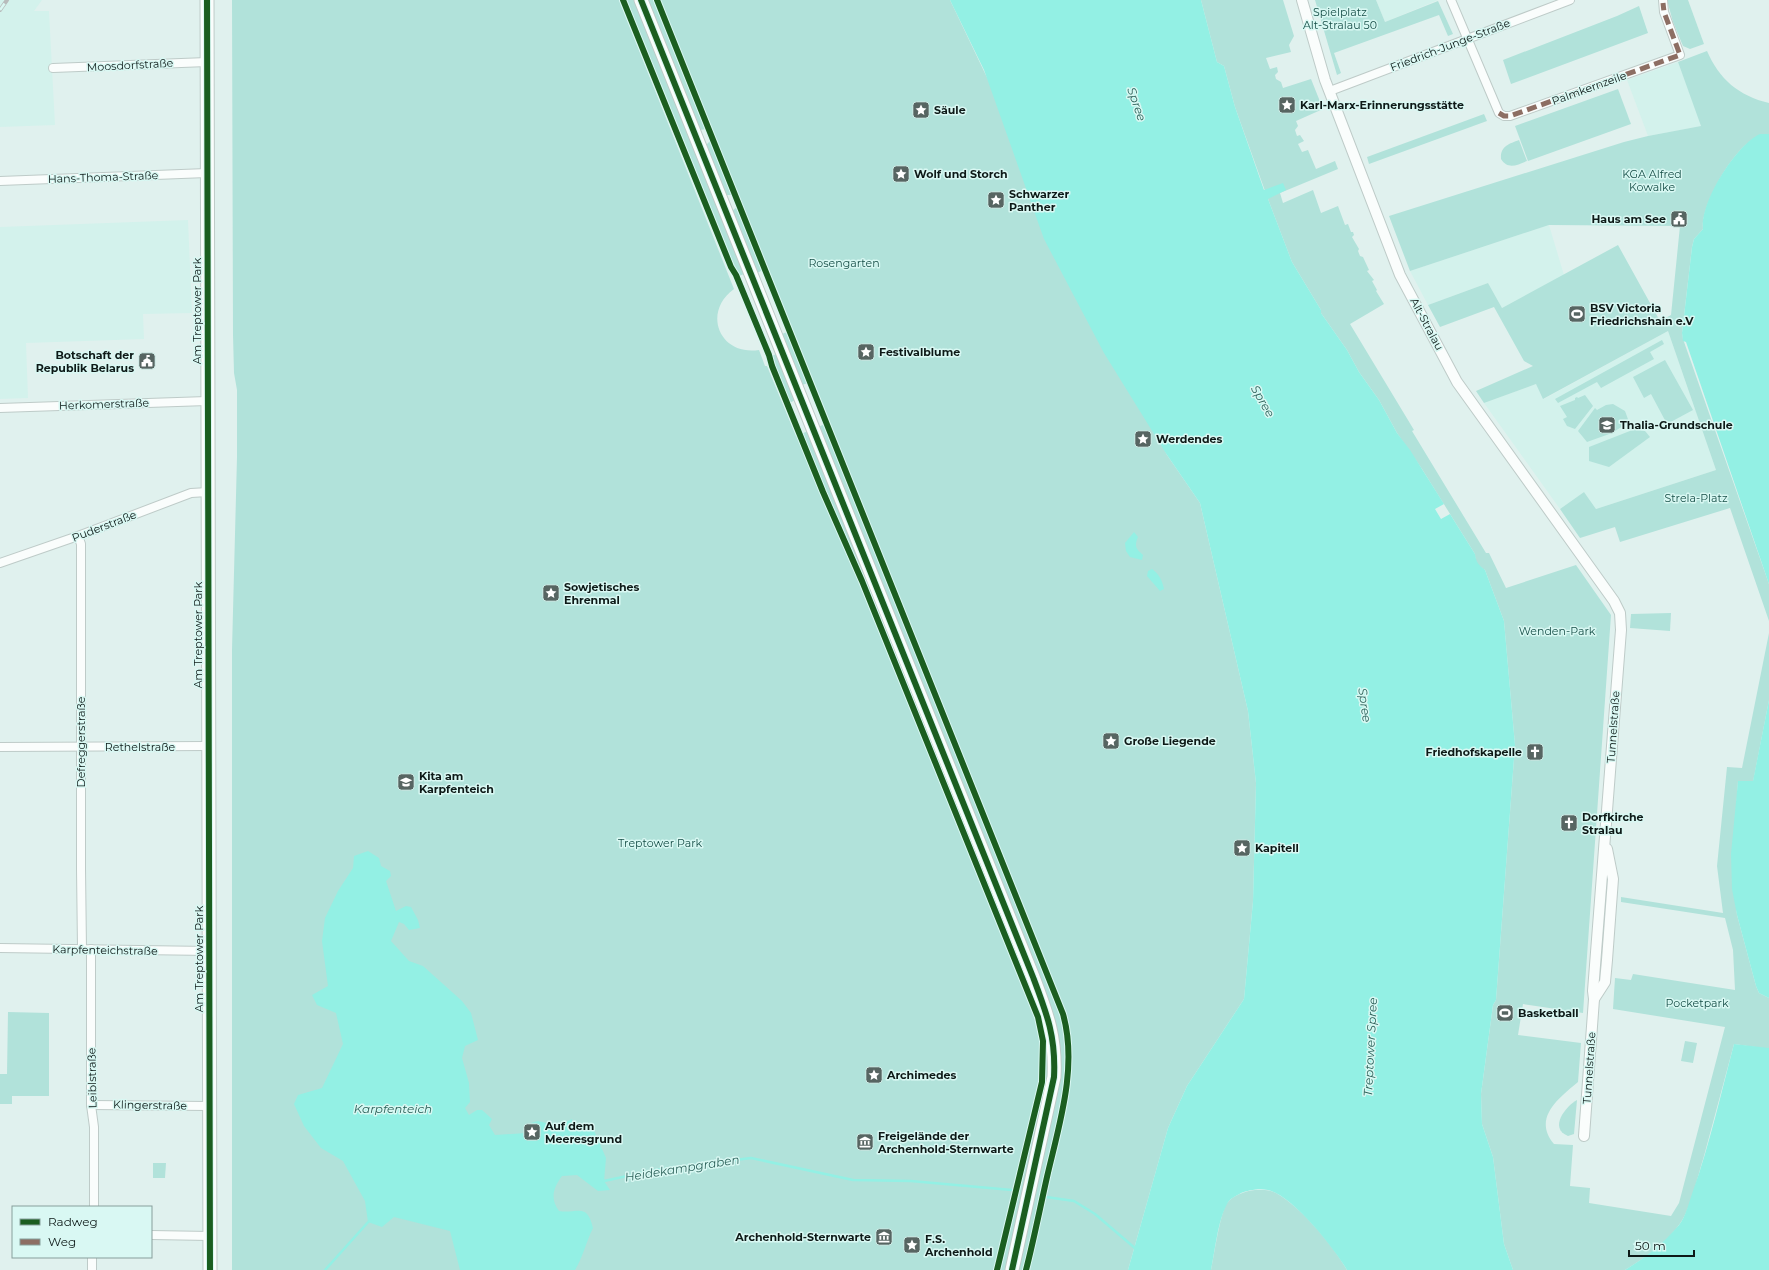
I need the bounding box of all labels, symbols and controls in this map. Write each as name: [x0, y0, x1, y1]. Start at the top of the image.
park label: Spielplatz Alt-Stralau 50: [1303, 5, 1377, 32]
street label: Friedrich-Junge-Straße: [1388, 16, 1512, 74]
street label: Moosdorfstraße: [86, 56, 174, 74]
street label: Palmkernzeile: [1550, 68, 1629, 108]
water label: Spree: [1124, 85, 1150, 123]
place icon: Karl-Marx-Erinnerungsstätte: [1277, 95, 1297, 115]
place label: Karl-Marx-Erinnerungsstätte: [1300, 98, 1464, 112]
place icon: Säule: [911, 100, 931, 120]
place label: Säule: [934, 103, 966, 117]
place icon: Wolf und Storch: [891, 164, 911, 184]
place label: Wolf und Storch: [914, 167, 1008, 181]
park label: KGA Alfred Kowalke: [1622, 167, 1682, 194]
street label: Hans-Thoma-Straße: [48, 168, 159, 186]
place label: Schwarzer Panther: [1009, 187, 1069, 214]
place icon: Schwarzer Panther: [986, 190, 1006, 210]
public building icon: Haus am See: [1669, 209, 1689, 229]
place label: Haus am See: [1591, 212, 1666, 226]
park label: Rosengarten: [808, 256, 880, 270]
street label: Am Treptower Park: [190, 257, 204, 364]
street label: Alt-Stralau: [1407, 295, 1447, 353]
place label: BSV Victoria Friedrichshain e.V: [1590, 301, 1694, 328]
sports icon: BSV Victoria Friedrichshain e.V: [1567, 304, 1587, 324]
place icon: Festivalblume: [856, 342, 876, 362]
place label: Festivalblume: [879, 345, 960, 359]
place label: Botschaft der Republik Belarus: [36, 348, 134, 375]
public building icon: Botschaft der Republik Belarus: [137, 351, 157, 371]
water label: Spree: [1248, 382, 1278, 420]
street label: Herkomerstraße: [59, 395, 150, 413]
school or university icon: Thalia-Grundschule: [1597, 415, 1617, 435]
place label: Thalia-Grundschule: [1620, 418, 1733, 432]
place icon: Werdendes: [1133, 429, 1153, 449]
place label: Werdendes: [1156, 432, 1223, 446]
park label: Strela-Platz: [1664, 491, 1728, 505]
street label: Puderstraße: [70, 507, 139, 545]
place label: Sowjetisches Ehrenmal: [564, 580, 639, 607]
street label: Am Treptower Park: [191, 581, 205, 688]
place icon: Sowjetisches Ehrenmal: [541, 583, 561, 603]
park label: Wenden-Park: [1519, 624, 1596, 638]
water label: Spree: [1355, 687, 1375, 723]
street label: Tunnelstraße: [1603, 690, 1623, 764]
street label: Defreggerstraße: [74, 696, 88, 787]
place icon: Große Liegende: [1101, 731, 1121, 751]
place label: Große Liegende: [1124, 734, 1216, 748]
street label: Rethelstraße: [105, 740, 176, 754]
church icon: Friedhofskapelle: [1525, 742, 1545, 762]
place label: Friedhofskapelle: [1426, 745, 1522, 759]
place label: Kita am Karpfenteich: [419, 769, 494, 796]
school or university icon: Kita am Karpfenteich: [396, 772, 416, 792]
place label: Dorfkirche Stralau: [1582, 810, 1644, 837]
church icon: Dorfkirche Stralau: [1559, 813, 1579, 833]
park label: Treptower Park: [618, 836, 702, 850]
place icon: Kapitell: [1232, 838, 1252, 858]
place label: Kapitell: [1255, 841, 1299, 855]
street label: Am Treptower Park: [192, 905, 206, 1012]
street label: Karpfenteichstraße: [52, 942, 158, 958]
park label: Pocketpark: [1665, 996, 1729, 1010]
water label: Treptower Spree: [1360, 997, 1380, 1097]
sports icon: Basketball: [1495, 1003, 1515, 1023]
place label: Basketball: [1518, 1006, 1579, 1020]
street label: Tunnelstraße: [1579, 1031, 1599, 1105]
street label: Leiblstraße: [84, 1047, 100, 1108]
place icon: Archimedes: [864, 1065, 884, 1085]
place label: Archimedes: [886, 1068, 957, 1082]
street label: Klingerstraße: [113, 1097, 187, 1113]
water label: Karpfenteich: [354, 1101, 432, 1116]
place label: Auf dem Meeresgrund: [544, 1119, 622, 1146]
place icon: Auf dem Meeresgrund: [522, 1122, 542, 1142]
place label: Freigelände der Archenhold-Sternwarte: [877, 1129, 1014, 1156]
museum icon: Freigelände der Archenhold-Sternwarte: [855, 1132, 875, 1152]
water label: Heidekampgraben: [624, 1152, 740, 1184]
legend: [12, 1206, 152, 1258]
text: Radweg: [48, 1214, 98, 1229]
museum icon: Archenhold-Sternwarte: [874, 1227, 894, 1247]
place label: Archenhold-Sternwarte: [734, 1230, 871, 1244]
place label: F.S. Archenhold: [924, 1232, 993, 1259]
scale bar: [1629, 1232, 1694, 1258]
text: Weg: [48, 1234, 76, 1249]
place icon: F.S. Archenhold: [902, 1235, 922, 1255]
text: 50 m: [1635, 1238, 1666, 1253]

